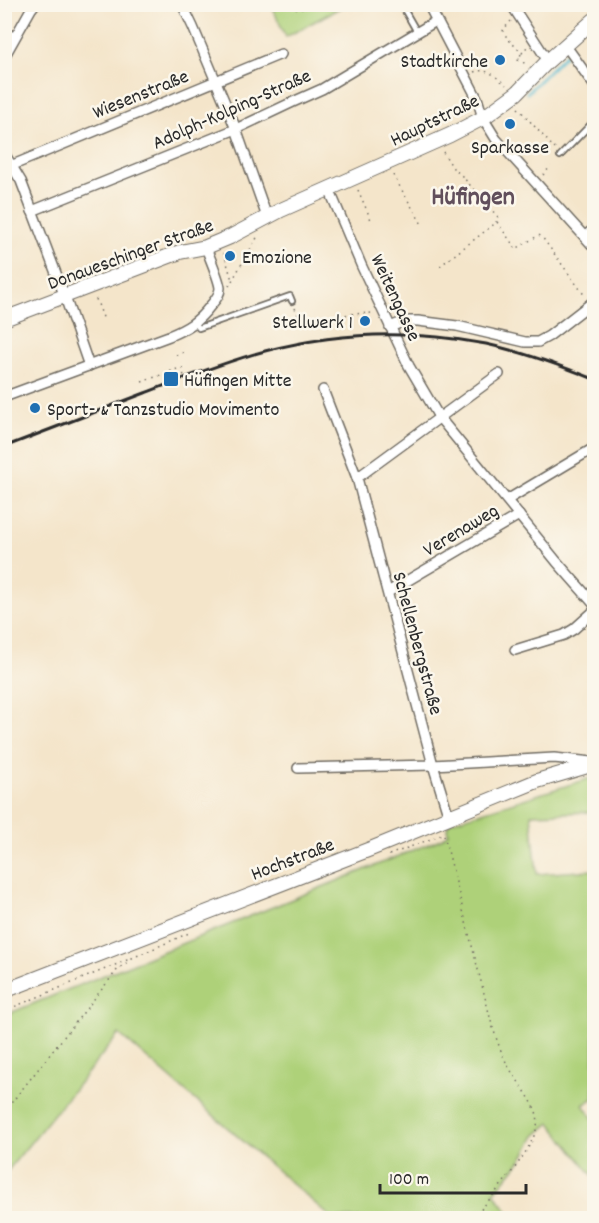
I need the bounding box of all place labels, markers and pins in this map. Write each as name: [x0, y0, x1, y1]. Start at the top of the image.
place label: Stadtkirche: [400, 49, 488, 77]
marker: Stadtkirche: [493, 53, 507, 67]
marker: Sparkasse: [503, 117, 517, 131]
place label: Sparkasse: [471, 135, 549, 163]
place label: Emozione: [242, 245, 312, 273]
marker: Emozione: [223, 249, 237, 263]
place label: Stellwerk 1: [272, 310, 353, 338]
marker: Stellwerk 1: [358, 314, 372, 328]
place label: Hüfingen Mitte: [184, 368, 292, 396]
marker: Hüfingen Mitte: [162, 370, 180, 388]
place label: Sport- & Tanzstudio Movimento: [47, 397, 279, 425]
marker: Sport- & Tanzstudio Movimento: [28, 401, 42, 415]

